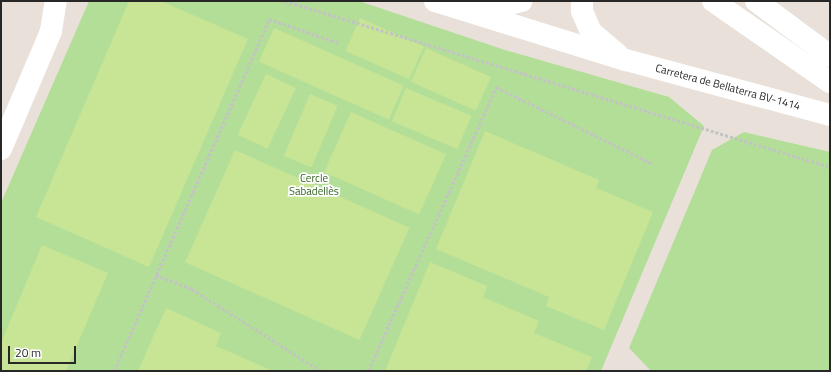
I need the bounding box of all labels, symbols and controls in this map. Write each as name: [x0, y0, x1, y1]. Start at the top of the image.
street label: Carretera de Bellaterra BV-1414: [654, 61, 802, 113]
park label: Cercle Sabadellès: [289, 172, 339, 198]
scale bar: [10, 338, 78, 364]
text: 20 m: [15, 343, 41, 362]

